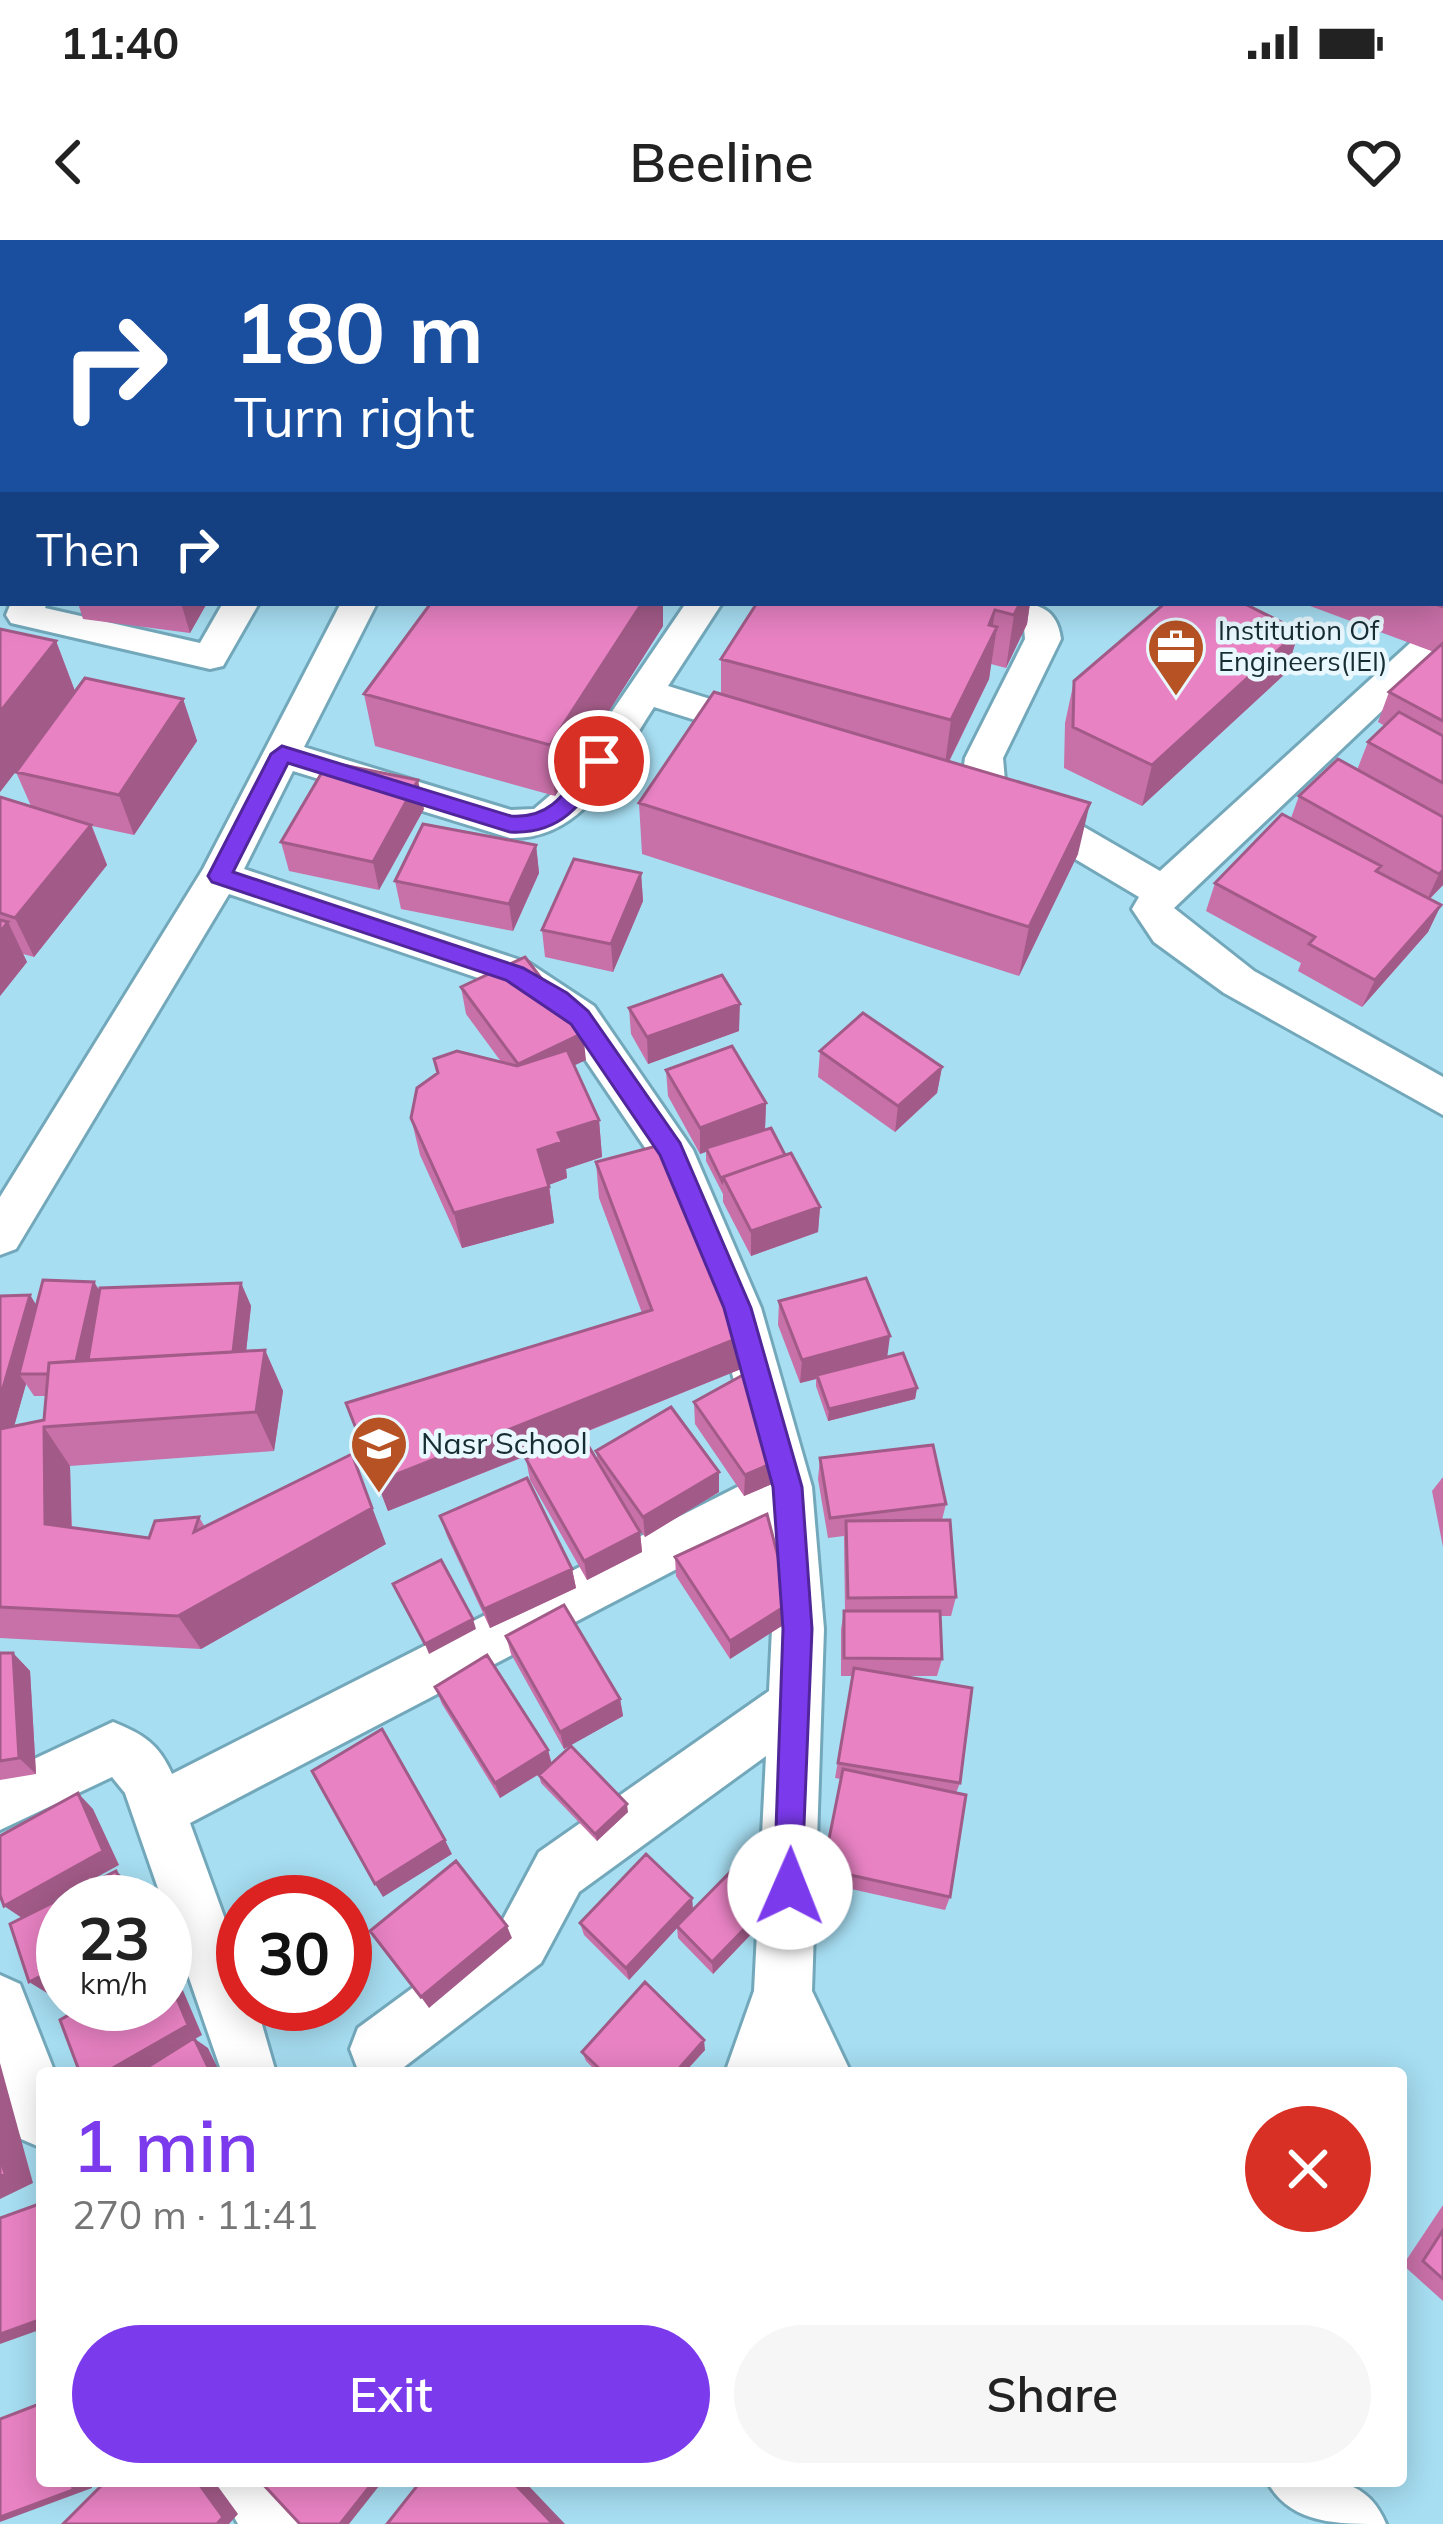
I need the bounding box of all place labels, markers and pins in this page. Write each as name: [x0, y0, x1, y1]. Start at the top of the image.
place label: Institution Of Engineers(IEI): [1218, 613, 1388, 678]
office icon: Institution Of Engineers(IEI): [1145, 616, 1207, 698]
pin: [548, 710, 650, 812]
school or university icon: Nasr School: [348, 1413, 410, 1495]
place label: Nasr School: [421, 1424, 588, 1462]

